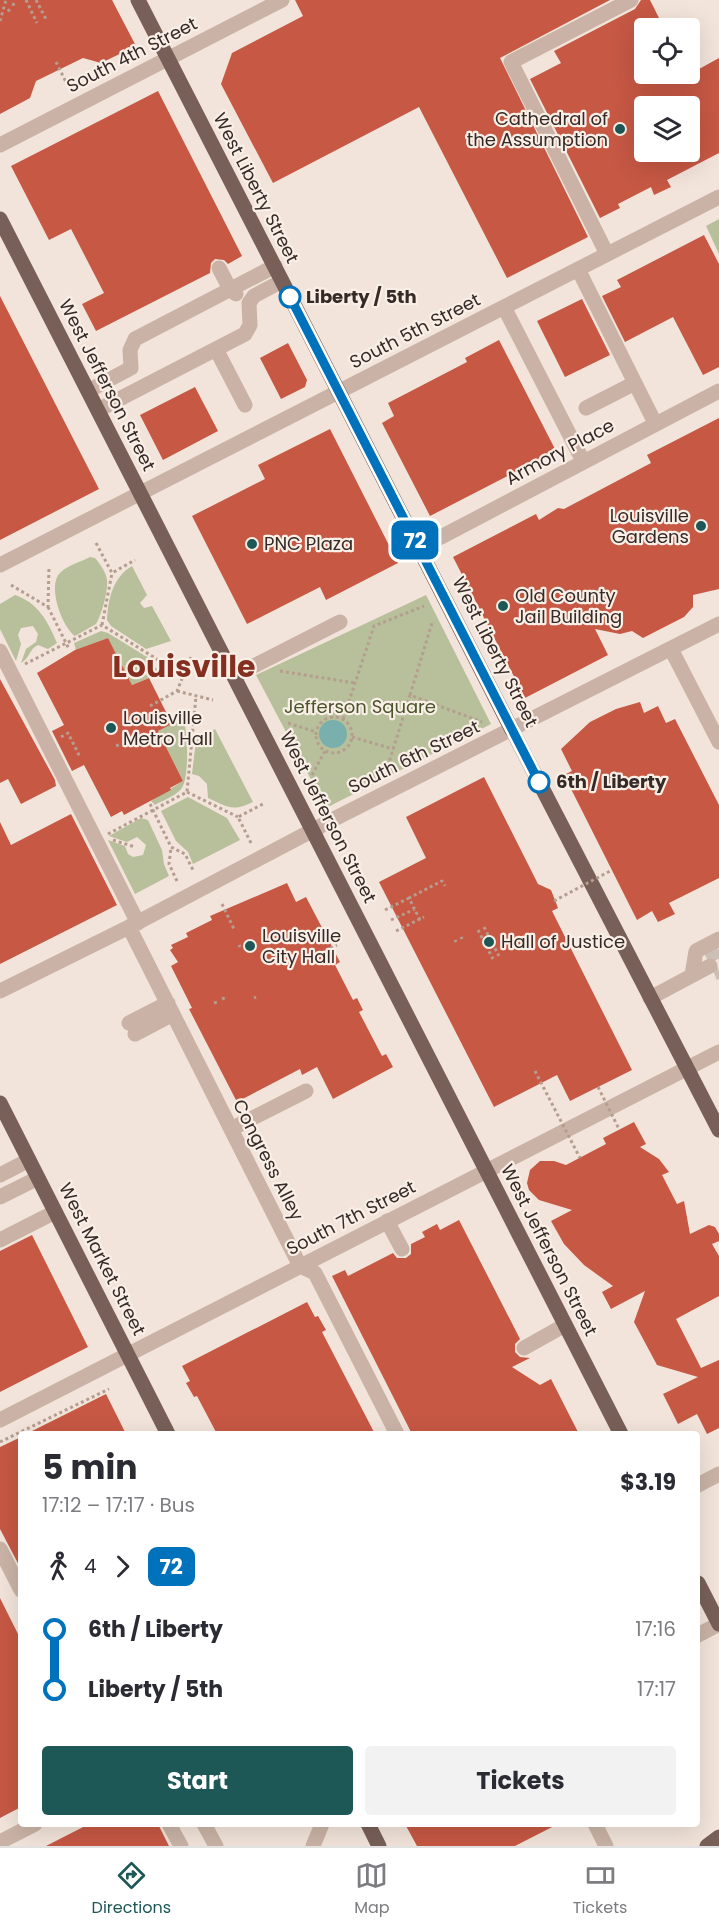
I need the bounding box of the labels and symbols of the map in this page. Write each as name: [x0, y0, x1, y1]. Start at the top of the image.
street label: South 4th Street: [62, 11, 201, 98]
place label: Cathedral of the Assumption: [467, 106, 608, 152]
street label: West Liberty Street: [208, 108, 305, 267]
marker: Cathedral of the Assumption: [613, 122, 627, 136]
place label: Liberty / 5th: [306, 284, 417, 309]
marker: Liberty / 5th: [279, 286, 301, 308]
street label: South 5th Street: [345, 287, 484, 374]
street label: West Jefferson Street: [53, 295, 162, 475]
street label: Armory Place: [501, 412, 618, 491]
place label: Louisville Gardens: [610, 503, 689, 549]
marker: Louisville Gardens: [694, 519, 708, 533]
line badge: 72: [388, 520, 442, 560]
place label: PNC Plaza: [264, 531, 353, 556]
marker: PNC Plaza: [245, 537, 259, 551]
street label: West Liberty Street: [447, 572, 544, 731]
place label: Old County Jail Building: [515, 583, 622, 629]
marker: Old County Jail Building: [496, 599, 510, 613]
district label: Louisville: [112, 645, 256, 688]
park label: Jefferson Square: [284, 694, 436, 719]
place label: Louisville Metro Hall: [123, 705, 213, 751]
street label: South 6th Street: [344, 714, 484, 799]
marker: Louisville Metro Hall: [104, 721, 118, 735]
street label: West Jefferson Street: [274, 727, 383, 907]
place label: 6th / Liberty: [556, 769, 667, 794]
marker: 6th / Liberty: [528, 771, 550, 793]
place label: Louisville City Hall: [262, 923, 341, 969]
place label: Hall of Justice: [501, 929, 625, 954]
marker: Hall of Justice: [482, 935, 496, 949]
marker: Louisville City Hall: [243, 939, 257, 953]
street label: Congress Alley: [227, 1095, 310, 1225]
street label: West Jefferson Street: [495, 1160, 604, 1340]
street label: South 7th Street: [282, 1174, 420, 1261]
street label: West Market Street: [53, 1178, 152, 1339]

